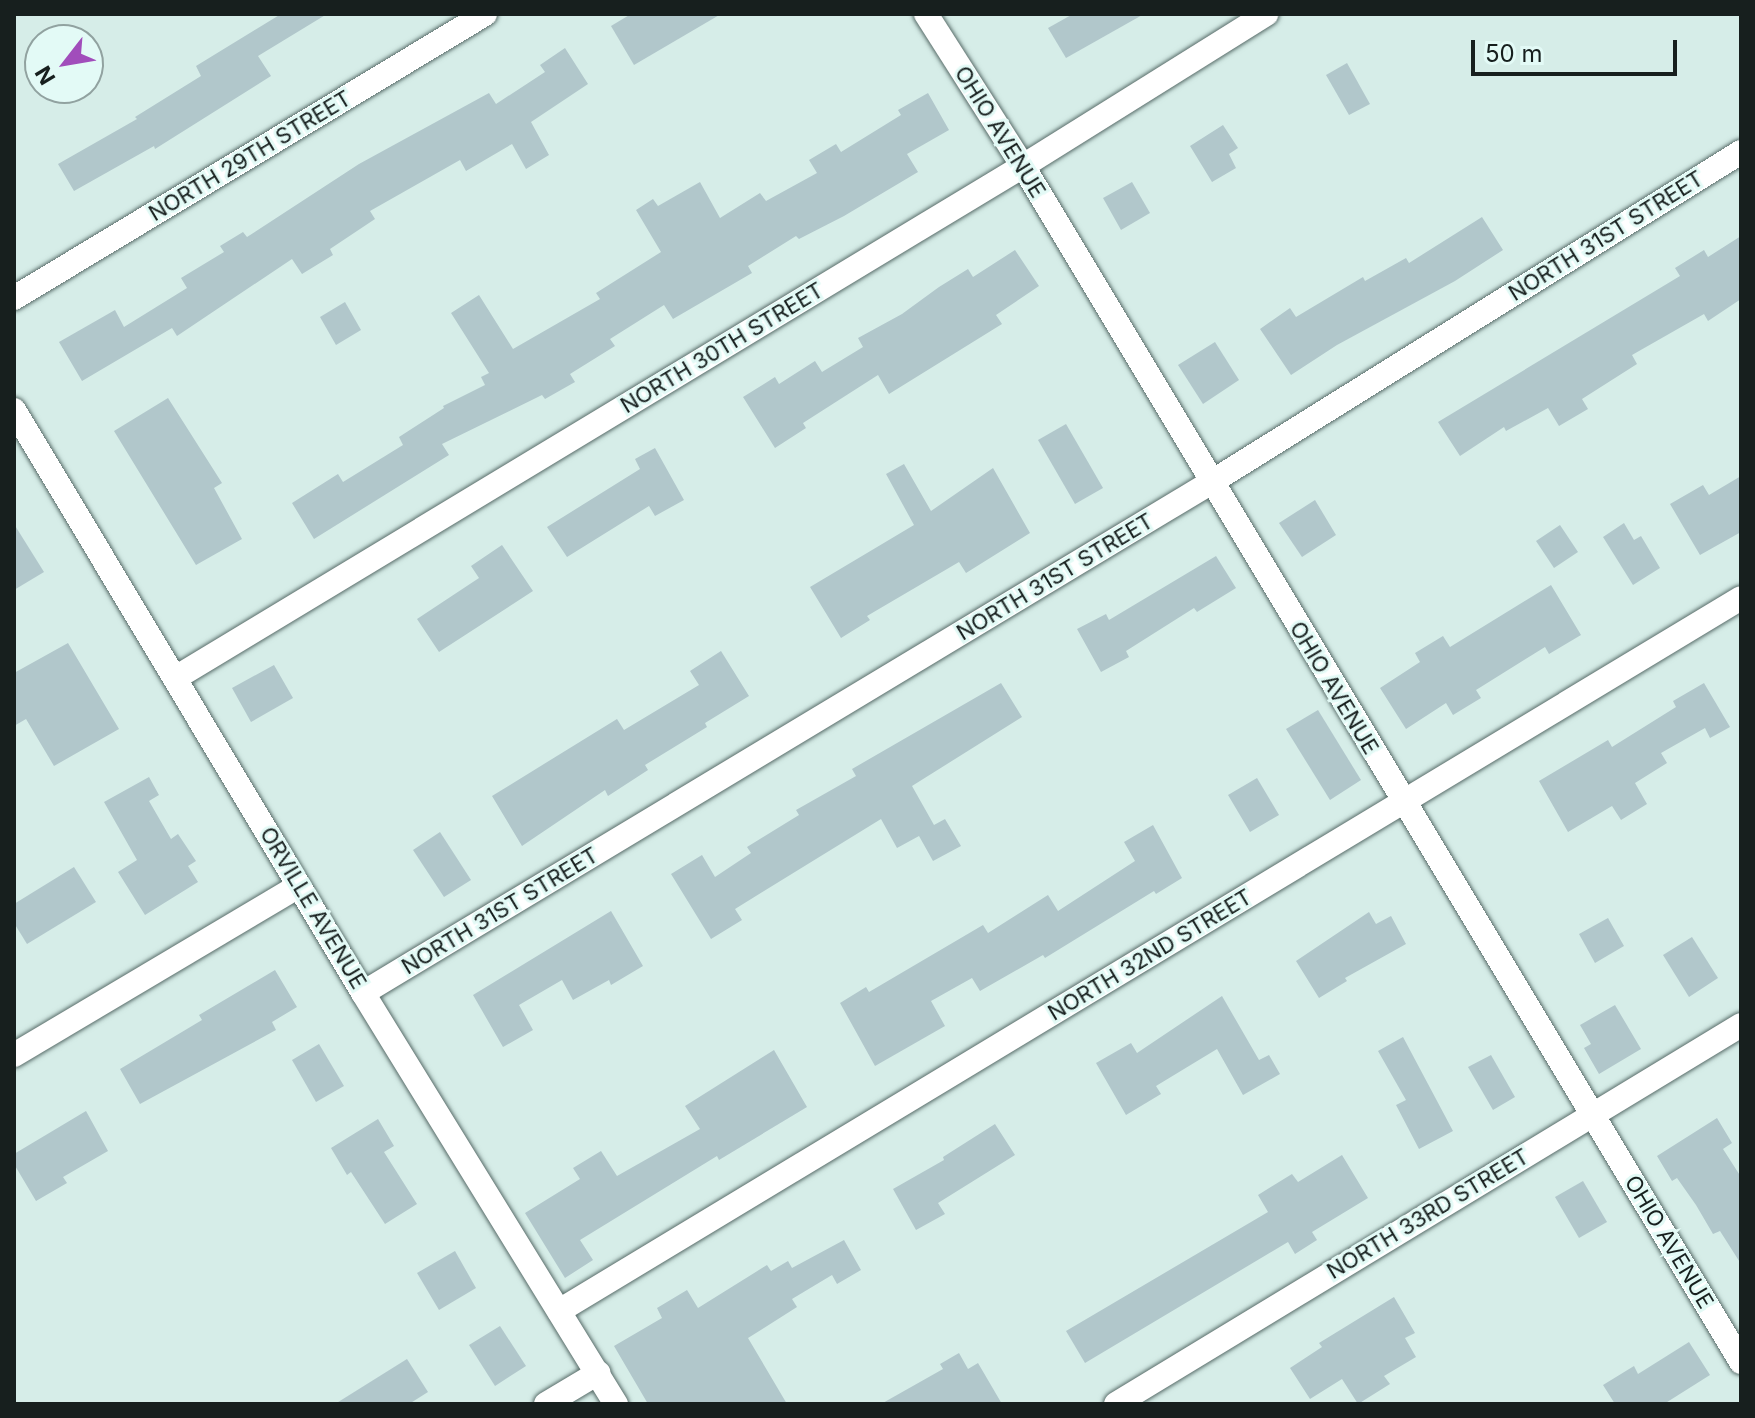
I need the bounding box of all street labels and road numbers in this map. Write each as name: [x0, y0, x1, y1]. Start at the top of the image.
street label: OHIO AVENUE: [949, 61, 1051, 203]
street label: NORTH 29TH STREET: [144, 85, 356, 227]
street label: NORTH 31ST STREET: [1504, 165, 1708, 307]
street label: NORTH 30TH STREET: [616, 277, 828, 419]
street label: NORTH 31ST STREET: [952, 508, 1158, 646]
street label: OHIO AVENUE: [1284, 617, 1384, 759]
street label: ORVILLE AVENUE: [254, 822, 372, 994]
street label: NORTH 31ST STREET: [397, 842, 603, 980]
street label: NORTH 32ND STREET: [1043, 884, 1257, 1026]
street label: NORTH 33RD STREET: [1322, 1143, 1534, 1285]
street label: OHIO AVENUE: [1619, 1171, 1719, 1313]

